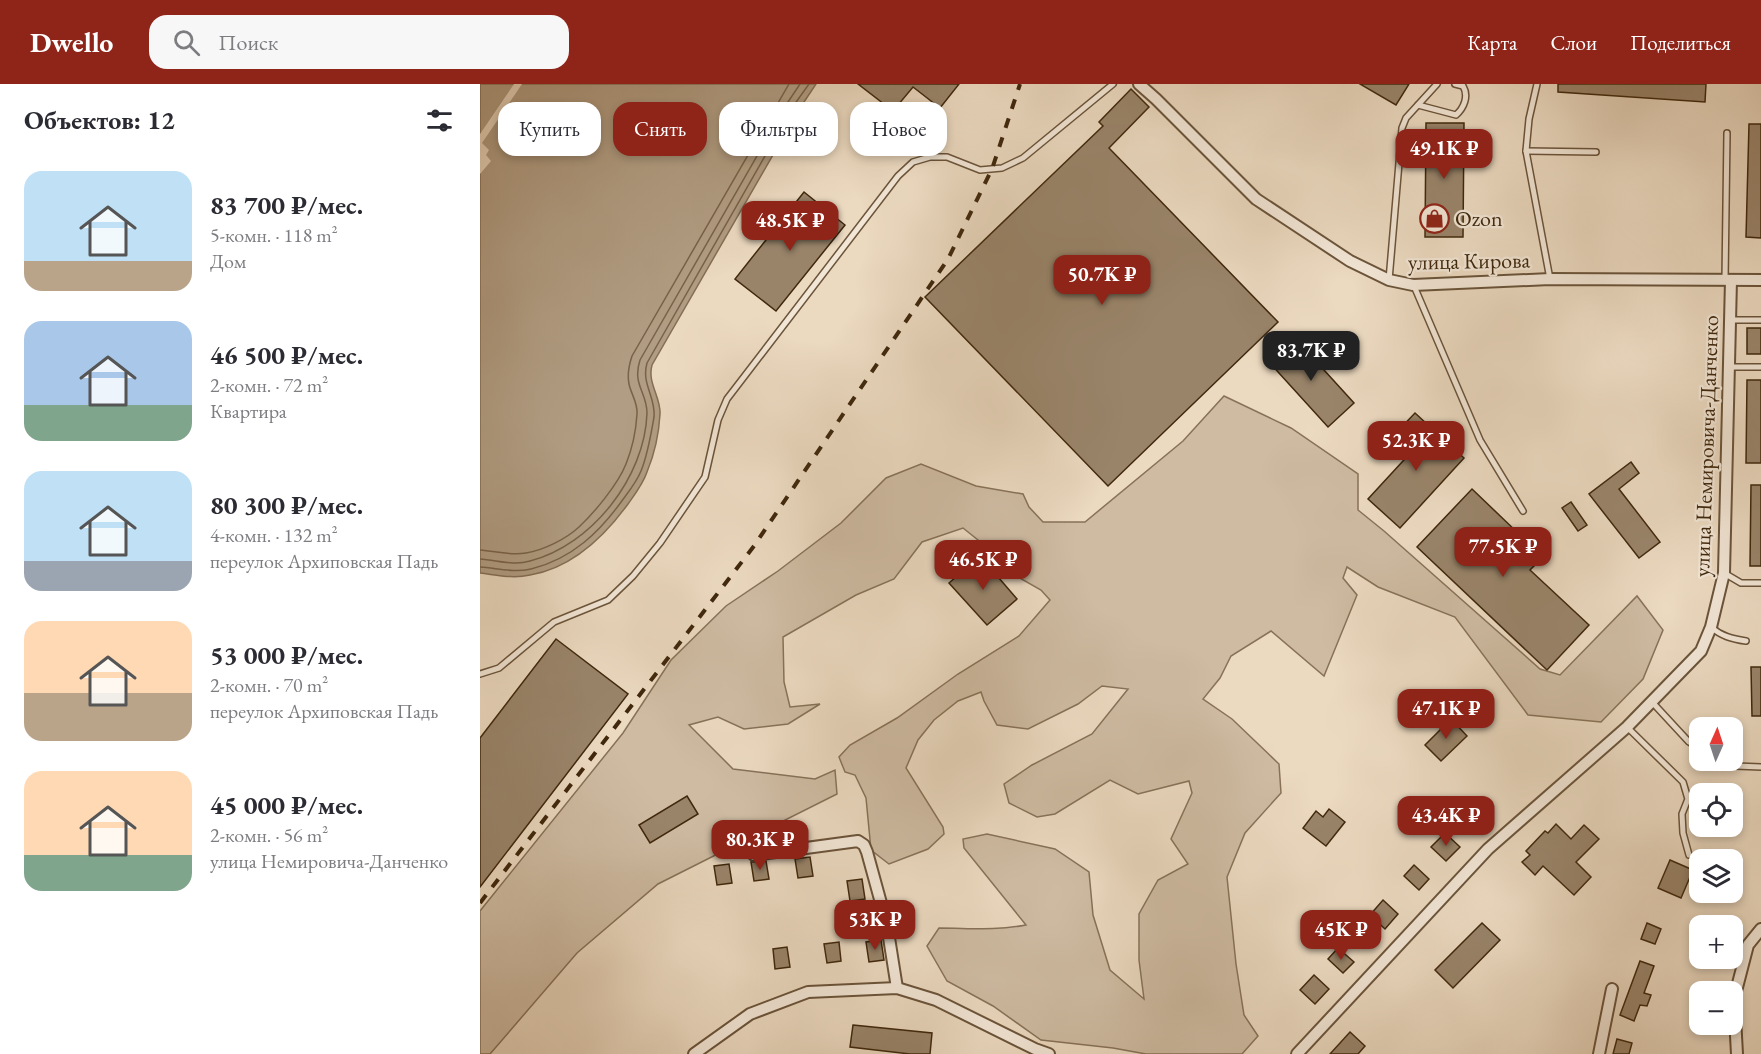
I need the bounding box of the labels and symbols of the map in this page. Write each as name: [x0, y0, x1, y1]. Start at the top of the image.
pin: 49.1K ₽: [1389, 129, 1499, 180]
pin: 48.5K ₽: [735, 201, 845, 252]
shop icon: Ozon: [1418, 202, 1450, 234]
place label: Ozon: [1455, 204, 1503, 233]
street label: улица Кирова: [1408, 245, 1531, 277]
pin: 50.7K ₽: [1047, 255, 1157, 306]
street label: улица Немировича-Данченко: [1687, 314, 1725, 577]
pin: 83.7K ₽: [1256, 331, 1366, 382]
pin: 52.3K ₽: [1361, 421, 1471, 472]
pin: 77.5K ₽: [1448, 527, 1558, 578]
pin: 46.5K ₽: [928, 540, 1038, 591]
pin: 47.1K ₽: [1391, 689, 1501, 740]
north arrow: [1689, 717, 1743, 771]
pin: 43.4K ₽: [1391, 796, 1501, 847]
pin: 80.3K ₽: [705, 820, 815, 871]
pin: 53K ₽: [833, 900, 917, 951]
pin: 45K ₽: [1299, 910, 1383, 961]

